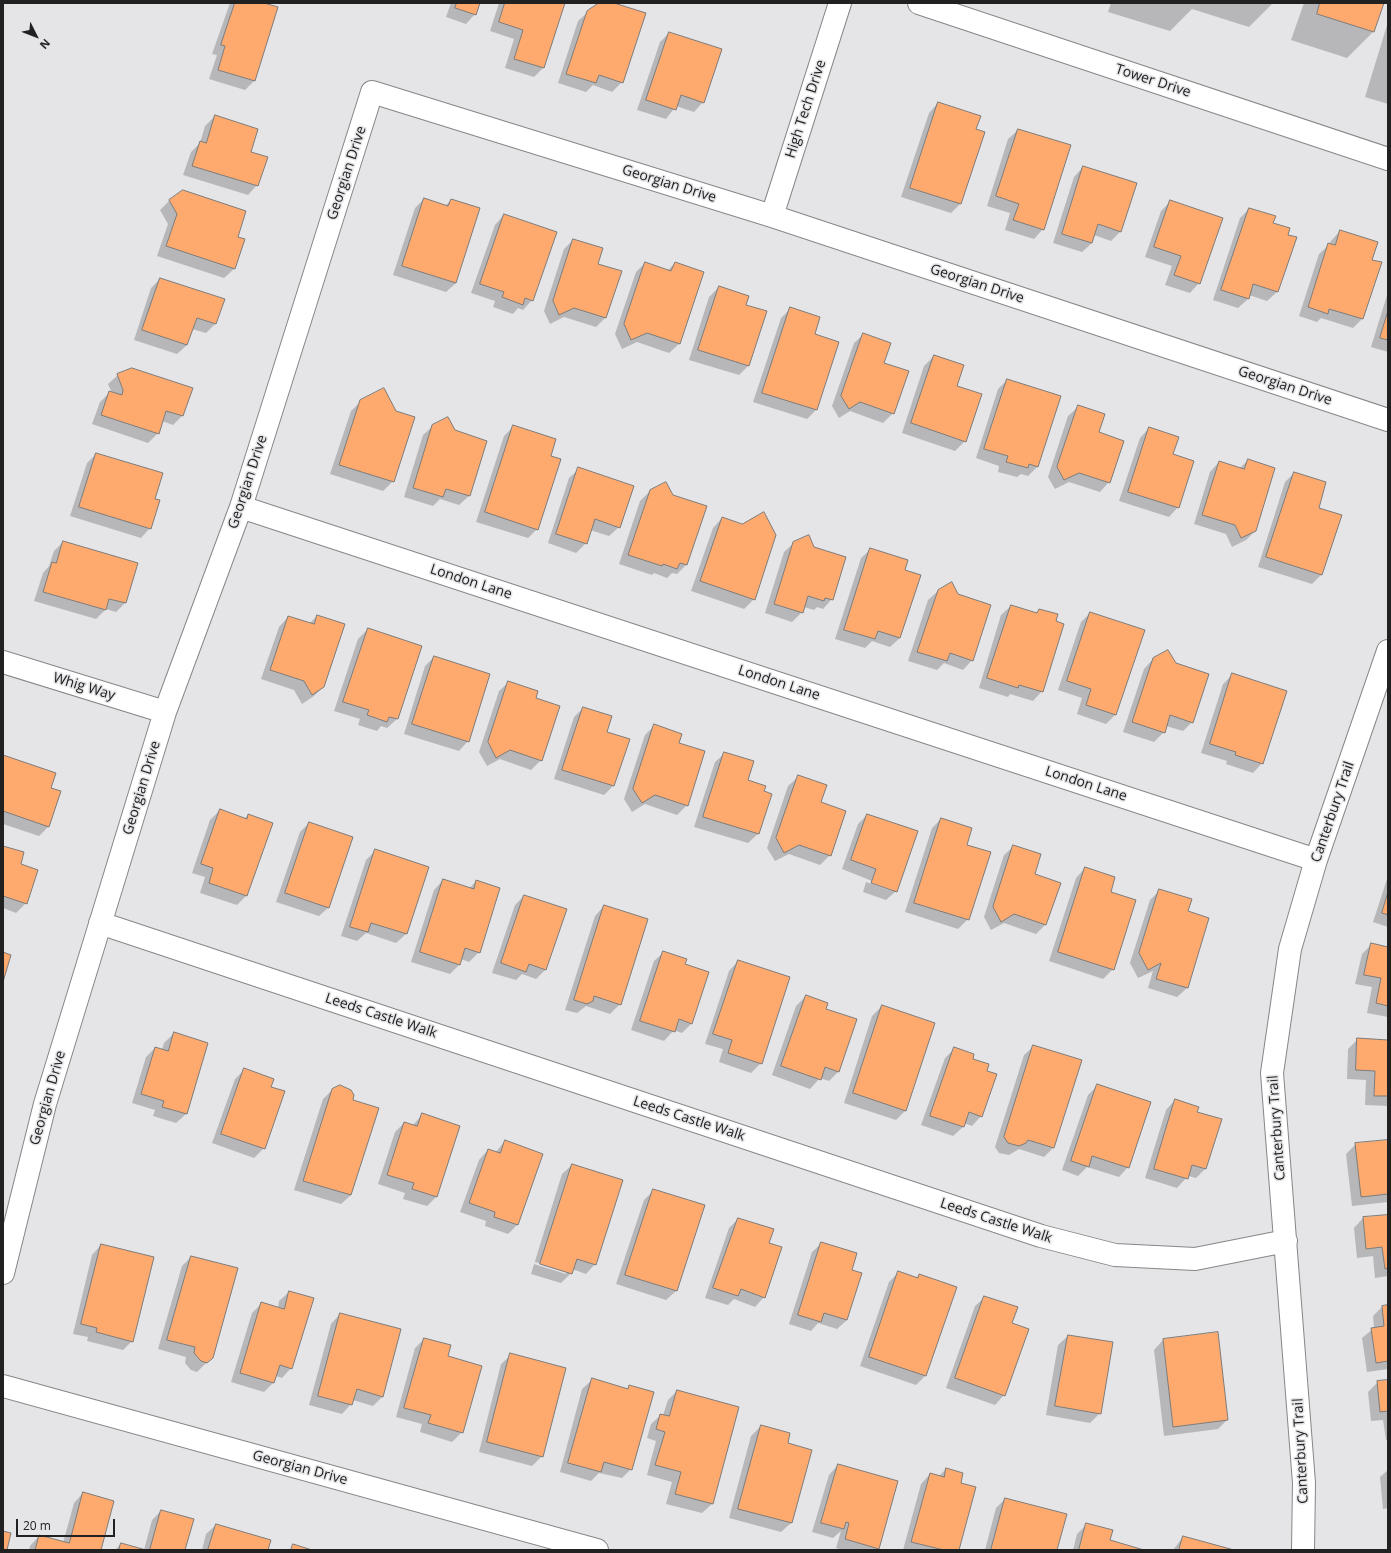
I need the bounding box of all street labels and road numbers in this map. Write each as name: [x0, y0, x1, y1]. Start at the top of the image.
street label: High Tech Drive: [782, 58, 830, 160]
street label: Tower Drive: [1113, 61, 1193, 101]
street label: Georgian Drive: [324, 124, 370, 222]
street label: Georgian Drive: [620, 162, 718, 206]
street label: Georgian Drive: [928, 261, 1026, 307]
street label: Georgian Drive: [1236, 363, 1334, 409]
street label: Georgian Drive: [225, 433, 271, 531]
street label: London Lane: [428, 561, 514, 603]
street label: London Lane: [736, 662, 822, 704]
street label: Whig Way: [51, 670, 117, 704]
street label: Georgian Drive: [120, 739, 164, 837]
street label: Canterbury Trail: [1308, 759, 1358, 865]
street label: London Lane: [1043, 763, 1129, 805]
street label: Leeds Castle Walk: [323, 990, 439, 1042]
street label: Georgian Drive: [26, 1049, 70, 1147]
street label: Canterbury Trail: [1265, 1075, 1289, 1181]
street label: Leeds Castle Walk: [631, 1093, 747, 1145]
street label: Leeds Castle Walk: [938, 1195, 1054, 1247]
street label: Canterbury Trail: [1290, 1398, 1312, 1504]
street label: Georgian Drive: [251, 1447, 349, 1489]

